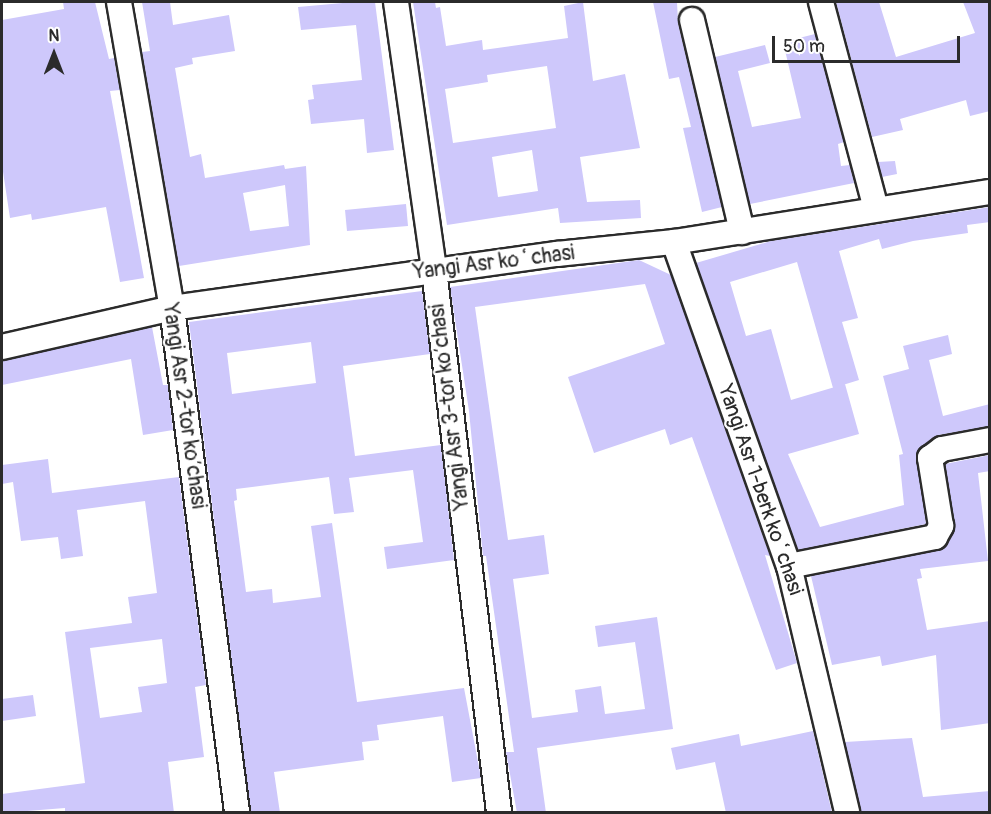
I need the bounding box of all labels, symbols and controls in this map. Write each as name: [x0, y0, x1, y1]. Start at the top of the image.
north arrow: [24, 24, 84, 84]
scale bar: [775, 24, 962, 62]
text: N: [49, 26, 59, 46]
text: 50 m: [783, 35, 825, 58]
street label: Yangi Asr koʻchasi: [412, 241, 576, 285]
street label: Yangi Asr 2-tor koʼchasi: [157, 302, 211, 510]
street label: Yangi Asr 3-tor koʼchasi: [425, 303, 475, 511]
street label: Yangi Asr 1-berk koʻchasi: [712, 381, 808, 599]

